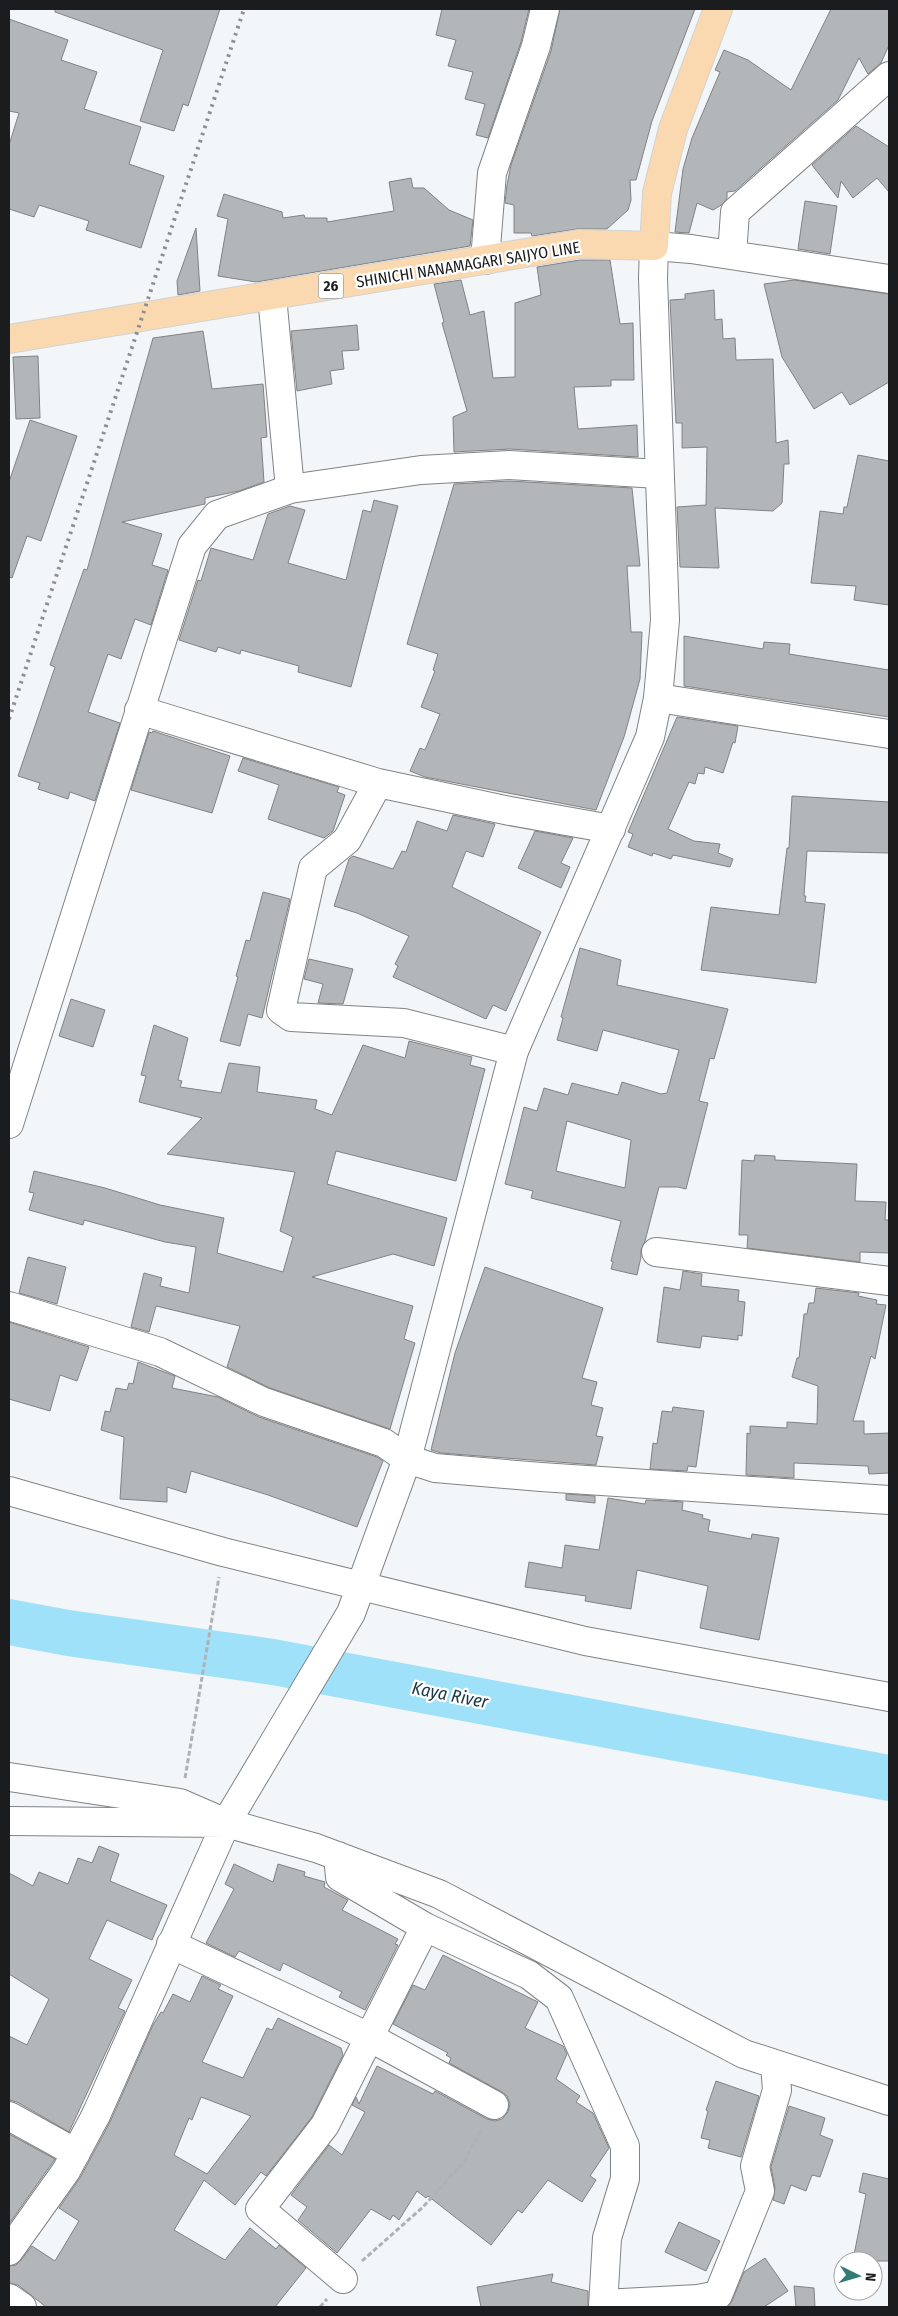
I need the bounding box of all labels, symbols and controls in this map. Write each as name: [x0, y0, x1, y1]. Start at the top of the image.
street label: SHINICHI NANAMAGARI SAIJYO LINE: [355, 237, 581, 292]
road number: 26: [318, 274, 344, 298]
water label: Kaya River: [410, 1677, 491, 1713]
north arrow: [833, 2251, 883, 2301]
text: N: [862, 2272, 879, 2282]

